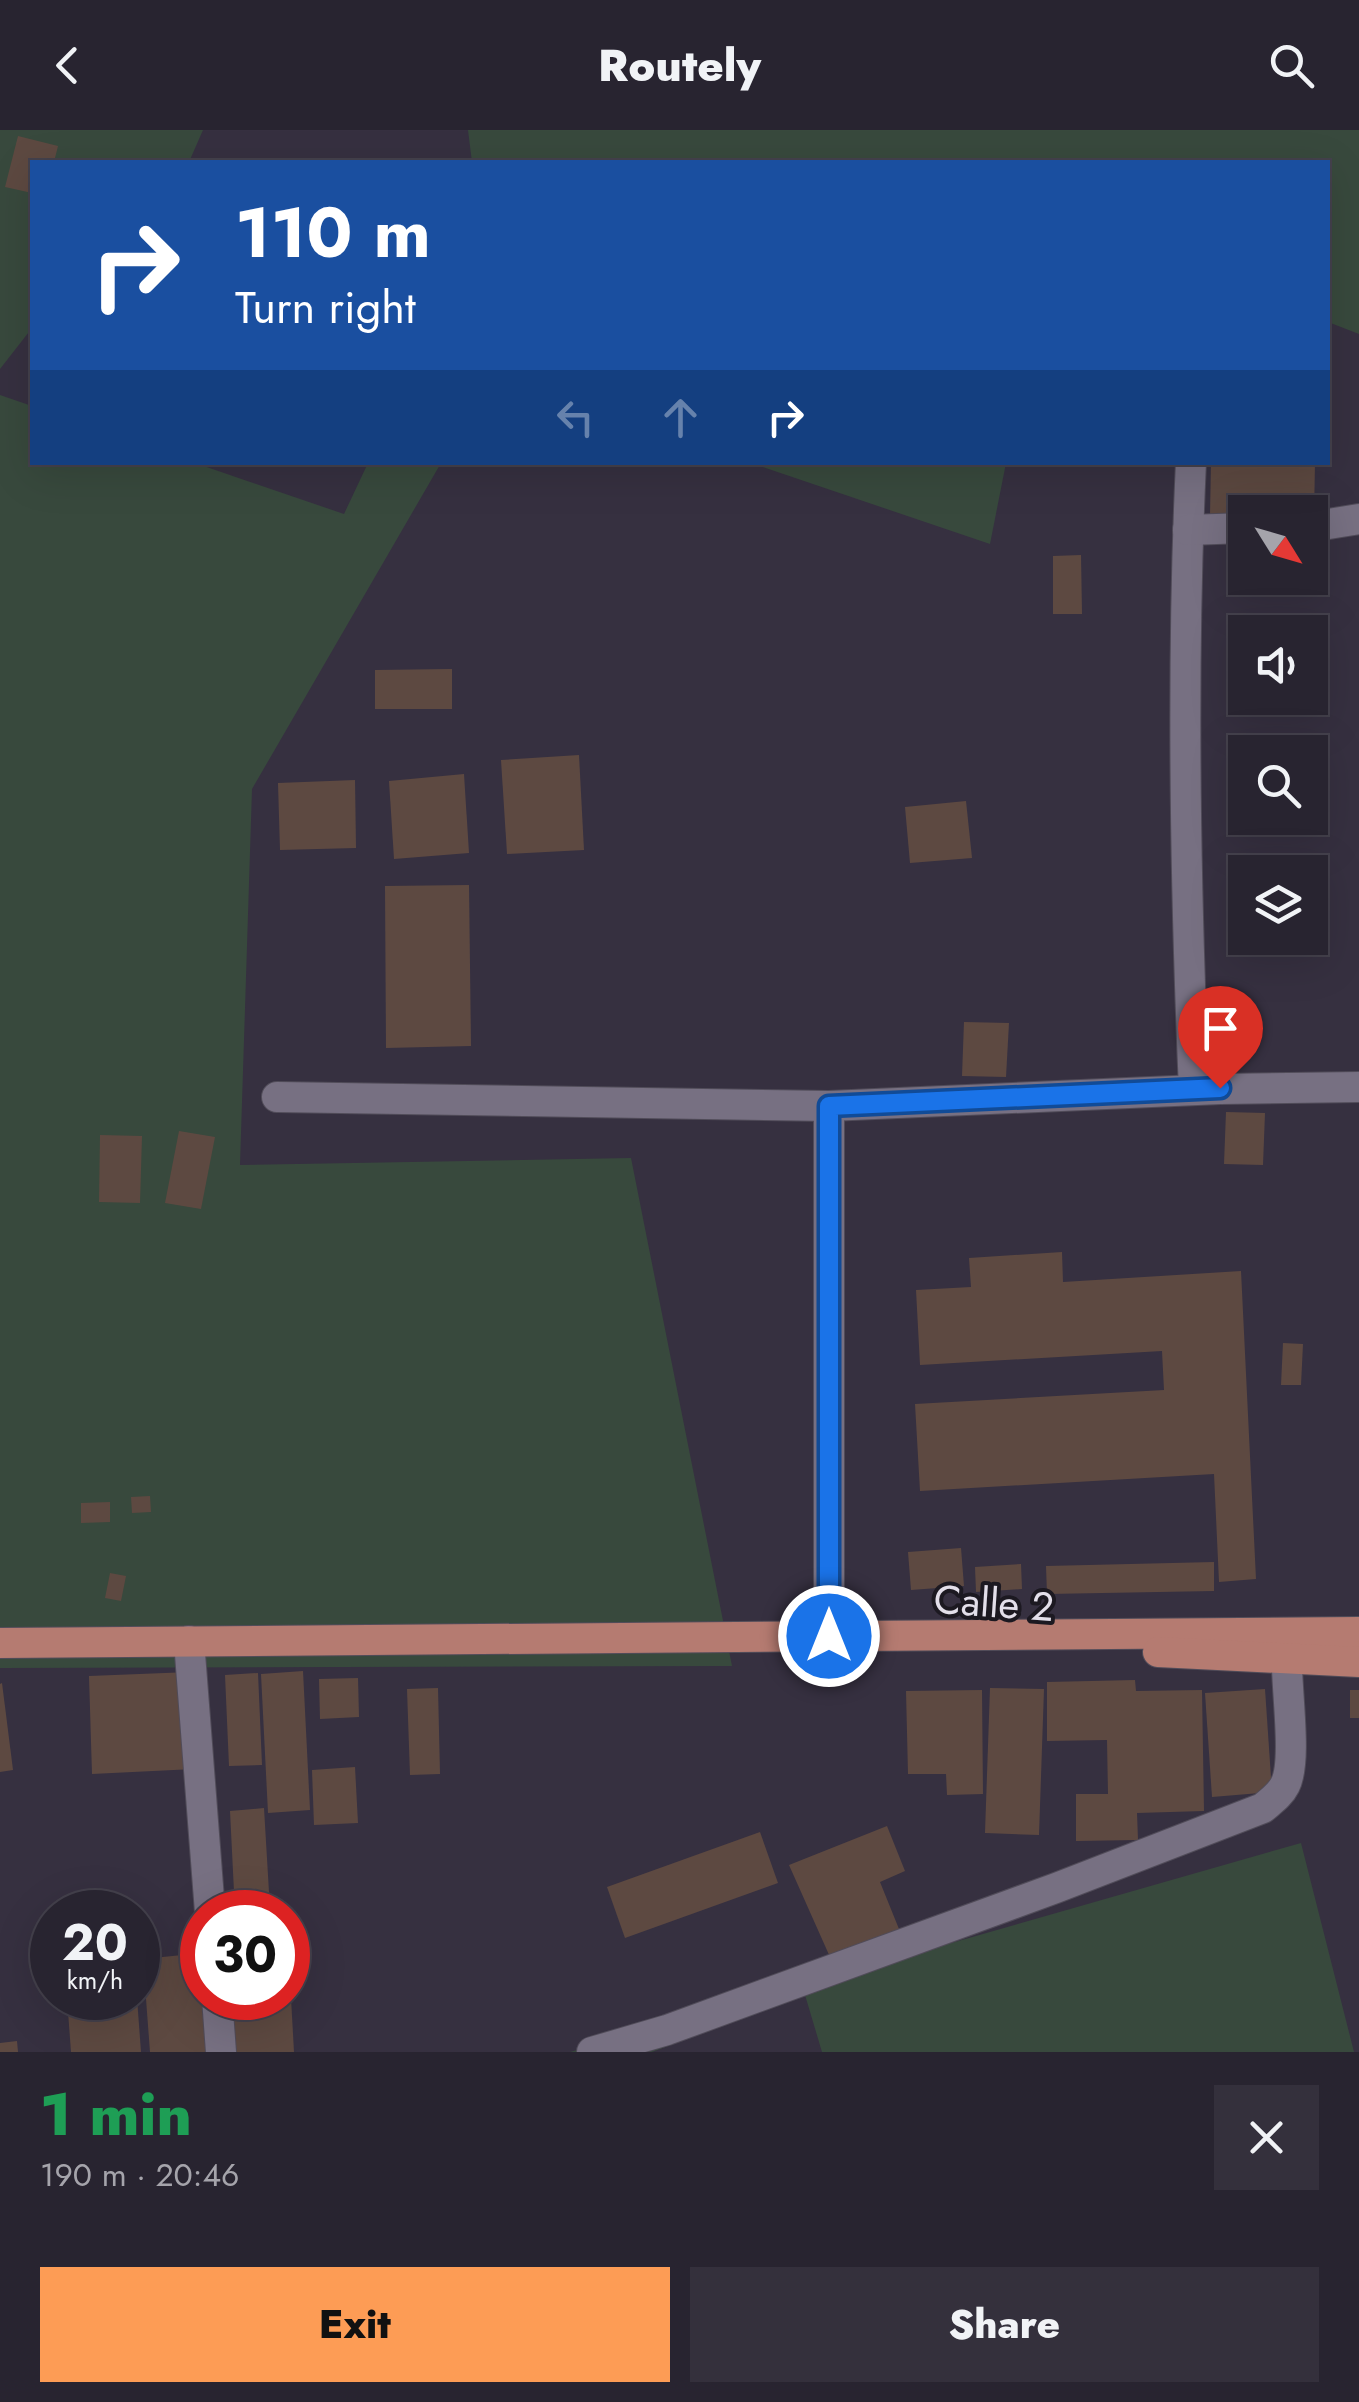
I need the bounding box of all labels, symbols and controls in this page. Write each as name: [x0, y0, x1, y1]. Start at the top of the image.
text: Routely: [598, 33, 761, 98]
icon: back: [40, 38, 95, 93]
icon: search: [1264, 38, 1319, 93]
text: 110 m: [235, 182, 431, 283]
icon: right: [70, 200, 200, 330]
text: Turn right: [235, 275, 416, 340]
icon: left: [548, 390, 603, 445]
icon: ahead: [653, 390, 708, 445]
icon: right: [758, 390, 813, 445]
north arrow: [1228, 495, 1328, 595]
map controls: [1228, 495, 1328, 955]
button: sound: [1228, 615, 1328, 715]
button: search: [1228, 735, 1328, 835]
button: layers: [1228, 855, 1328, 955]
pin: [1178, 986, 1263, 1089]
icon: arrive: [1193, 1001, 1248, 1056]
street label: Calle 2: [932, 1570, 1056, 1636]
position arrow: [777, 1584, 881, 1688]
speed limit sign: 30: [180, 1890, 310, 2020]
text: 20: [62, 1906, 128, 1979]
text: km/h: [67, 1962, 123, 1998]
text: 1 min: [40, 2071, 192, 2158]
button: close: [1214, 2085, 1319, 2190]
text: 190 m · 20:46: [40, 2152, 240, 2198]
button: Exit: [40, 2267, 670, 2382]
button: Share: [690, 2267, 1319, 2382]

